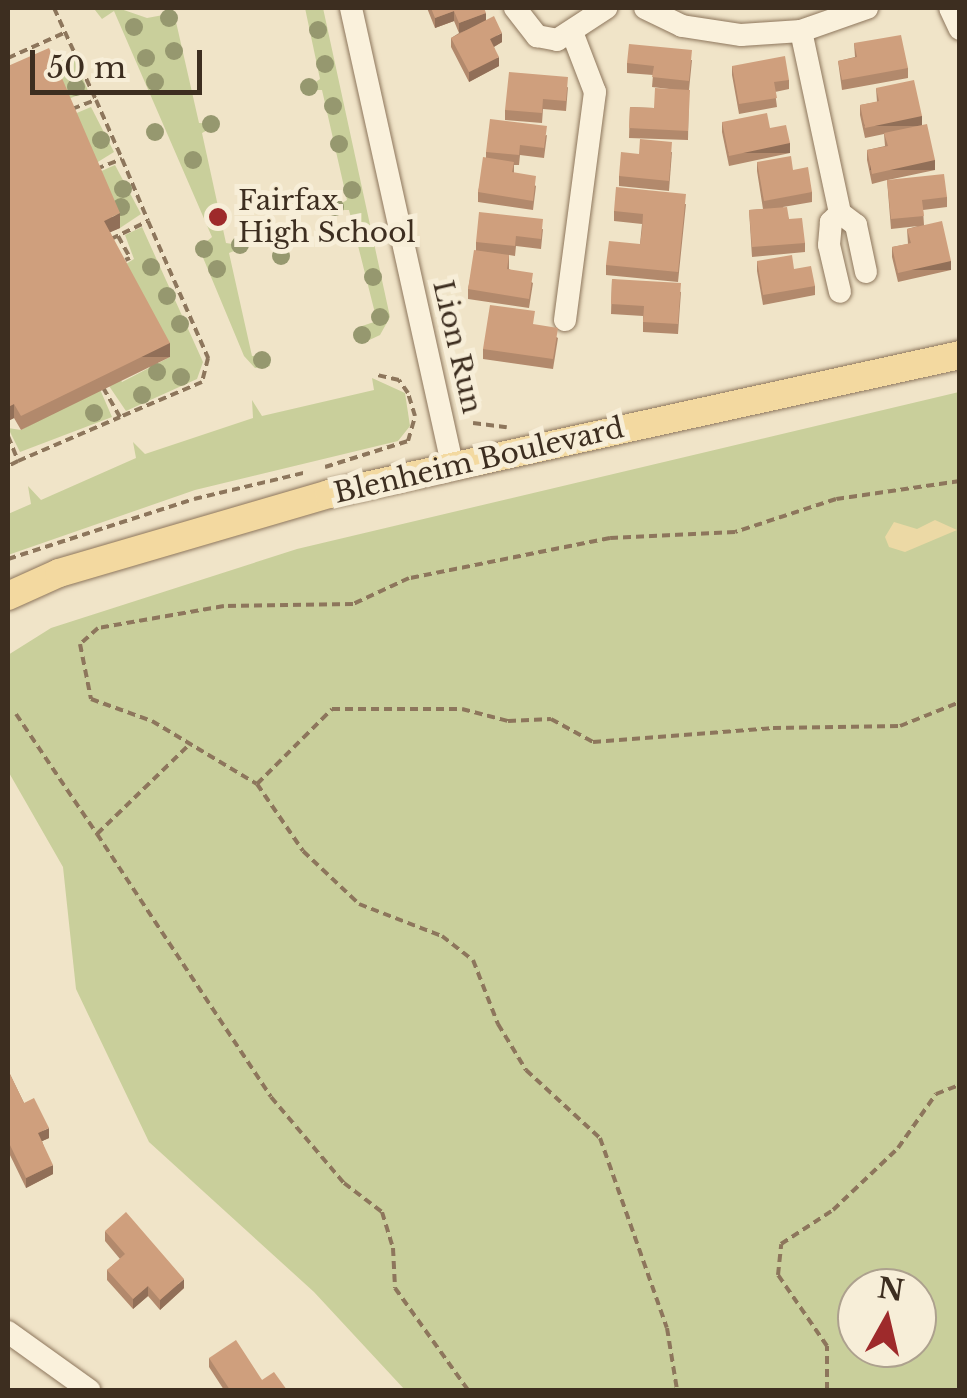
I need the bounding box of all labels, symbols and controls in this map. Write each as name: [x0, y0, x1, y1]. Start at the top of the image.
scale bar: [35, 30, 208, 92]
text: 50 m: [47, 49, 126, 86]
place label: Fairfax High School: [238, 184, 416, 250]
marker: Fairfax High School: [207, 206, 229, 228]
street label: Lion Run: [425, 277, 489, 417]
street label: Blenheim Boulevard: [331, 411, 627, 511]
north arrow: [837, 1268, 937, 1368]
text: N: [875, 1271, 906, 1309]

